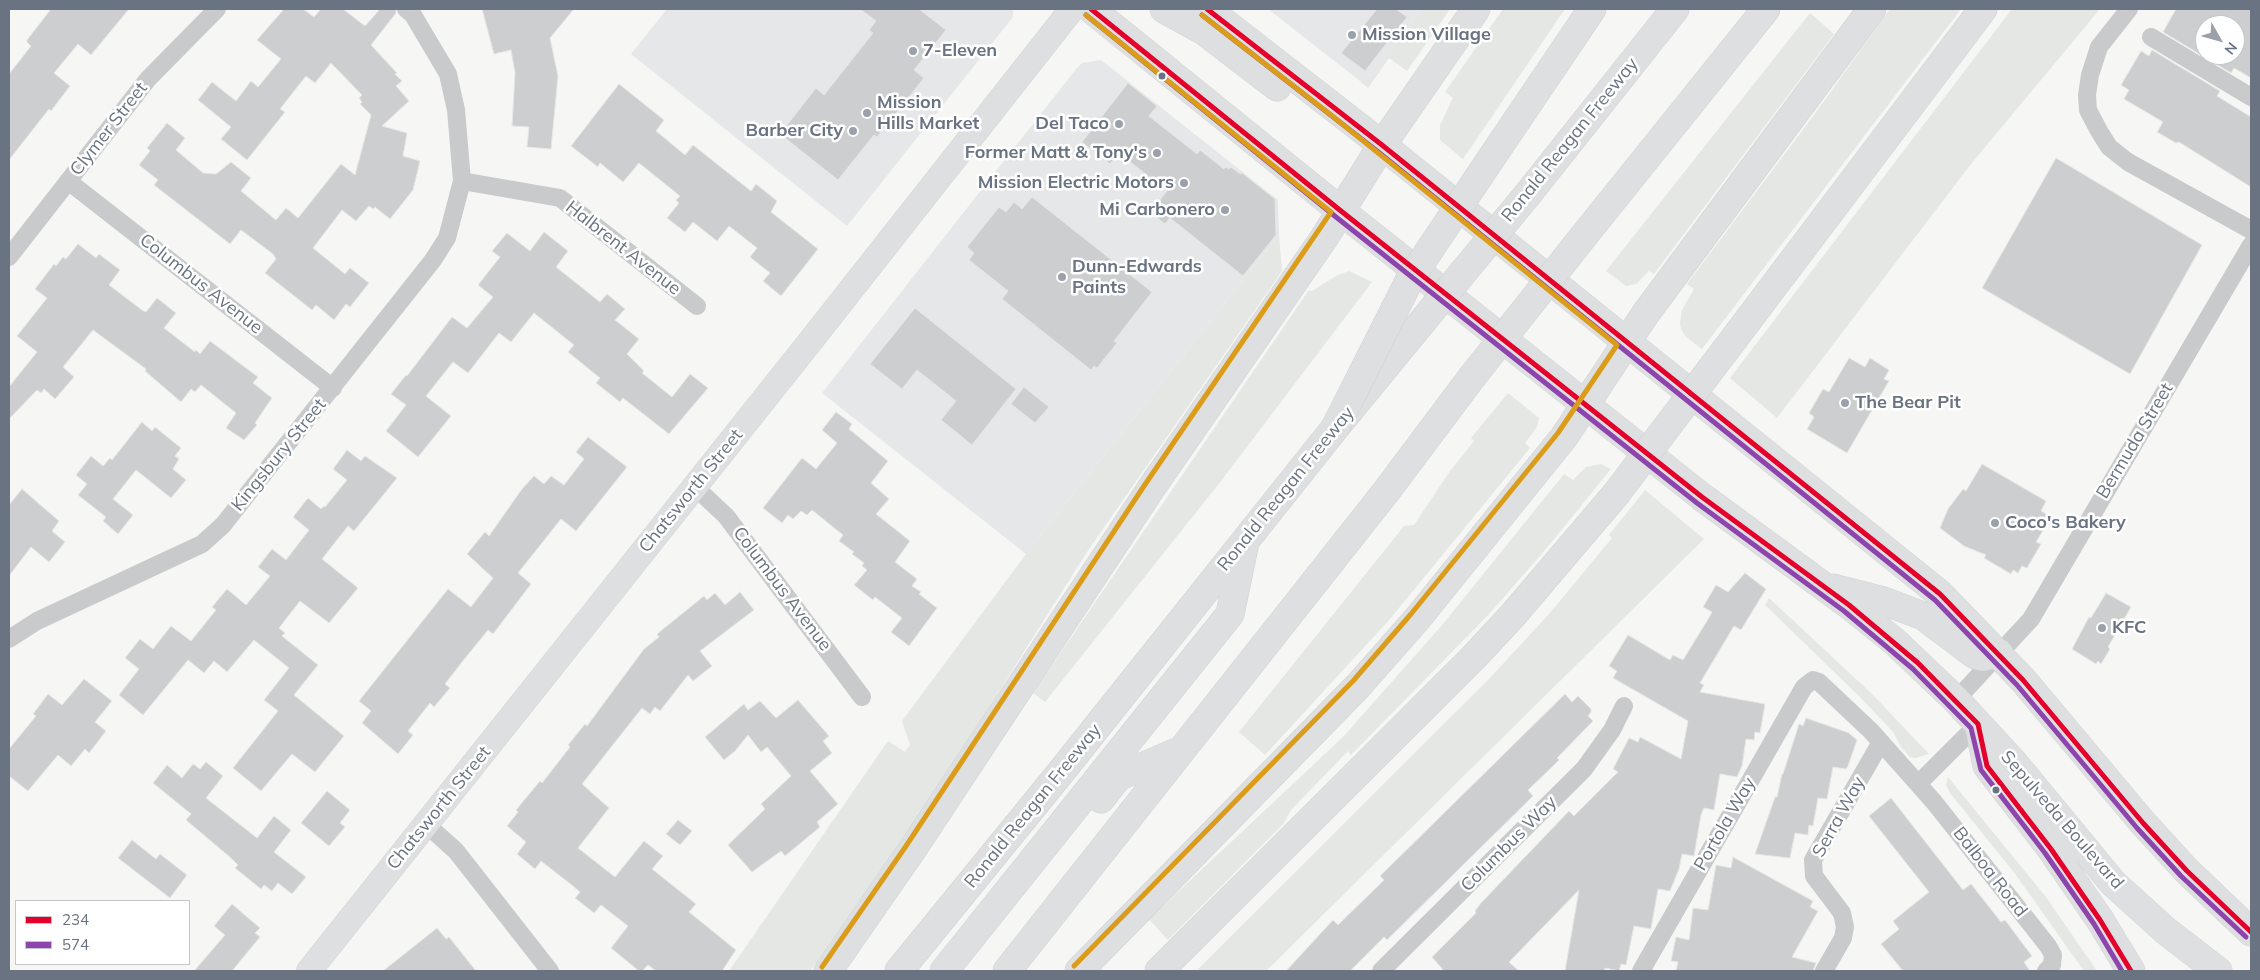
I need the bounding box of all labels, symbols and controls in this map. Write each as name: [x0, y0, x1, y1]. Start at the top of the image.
north arrow: [2195, 15, 2245, 65]
place label: Mission Village: [1362, 24, 1491, 46]
marker: Mission Village: [1346, 29, 1358, 41]
text: N: [2221, 39, 2241, 58]
place label: 7-Eleven: [923, 40, 997, 62]
marker: 7-Eleven: [907, 45, 919, 57]
street label: Ronald Reagan Freeway: [1497, 54, 1643, 226]
unlabelled marker: [1157, 71, 1167, 81]
street label: Clymer Street: [66, 78, 152, 180]
place label: Mission Hills Market: [877, 92, 979, 134]
marker: Mission Hills Market: [861, 107, 873, 119]
place label: Del Taco: [1035, 113, 1109, 135]
marker: Del Taco: [1113, 118, 1125, 130]
place label: Barber City: [746, 120, 843, 142]
marker: Barber City: [847, 125, 859, 137]
place label: Former Matt & Tony's: [965, 142, 1147, 164]
marker: Former Matt & Tony's: [1151, 147, 1163, 159]
place label: Mission Electric Motors: [978, 172, 1174, 194]
marker: Mission Electric Motors: [1178, 177, 1190, 189]
street label: Halbrent Avenue: [561, 196, 685, 300]
place label: Mi Carbonero: [1099, 199, 1215, 221]
marker: Mi Carbonero: [1219, 204, 1231, 216]
street label: Columbus Avenue: [135, 229, 267, 339]
place label: Dunn-Edwards Paints: [1072, 256, 1202, 298]
marker: Dunn-Edwards Paints: [1056, 271, 1068, 283]
street label: Bermuda Street: [2092, 379, 2178, 503]
place label: The Bear Pit: [1855, 392, 1961, 414]
street label: Kingsbury Street: [227, 394, 331, 516]
marker: The Bear Pit: [1839, 397, 1851, 409]
street label: Ronald Reagan Freeway: [1213, 403, 1359, 575]
street label: Chatsworth Street: [635, 425, 747, 557]
place label: Coco's Bakery: [2005, 512, 2126, 534]
marker: Coco's Bakery: [1989, 517, 2001, 529]
street label: Columbus Avenue: [728, 523, 836, 655]
place label: KFC: [2112, 617, 2146, 639]
marker: KFC: [2096, 622, 2108, 634]
street label: Ronald Reagan Freeway: [960, 720, 1106, 892]
street label: Chatsworth Street: [383, 742, 495, 874]
street label: Sepulveda Boulevard: [1996, 746, 2128, 894]
street label: Serra Way: [1808, 773, 1870, 861]
street label: Portola Way: [1690, 774, 1760, 874]
unlabelled marker: [1991, 785, 2001, 795]
street label: Columbus Way: [1457, 792, 1561, 896]
street label: Balboa Road: [1948, 823, 2032, 921]
legend: [15, 900, 190, 965]
text: 234: [62, 910, 89, 929]
text: 574: [62, 935, 89, 954]

